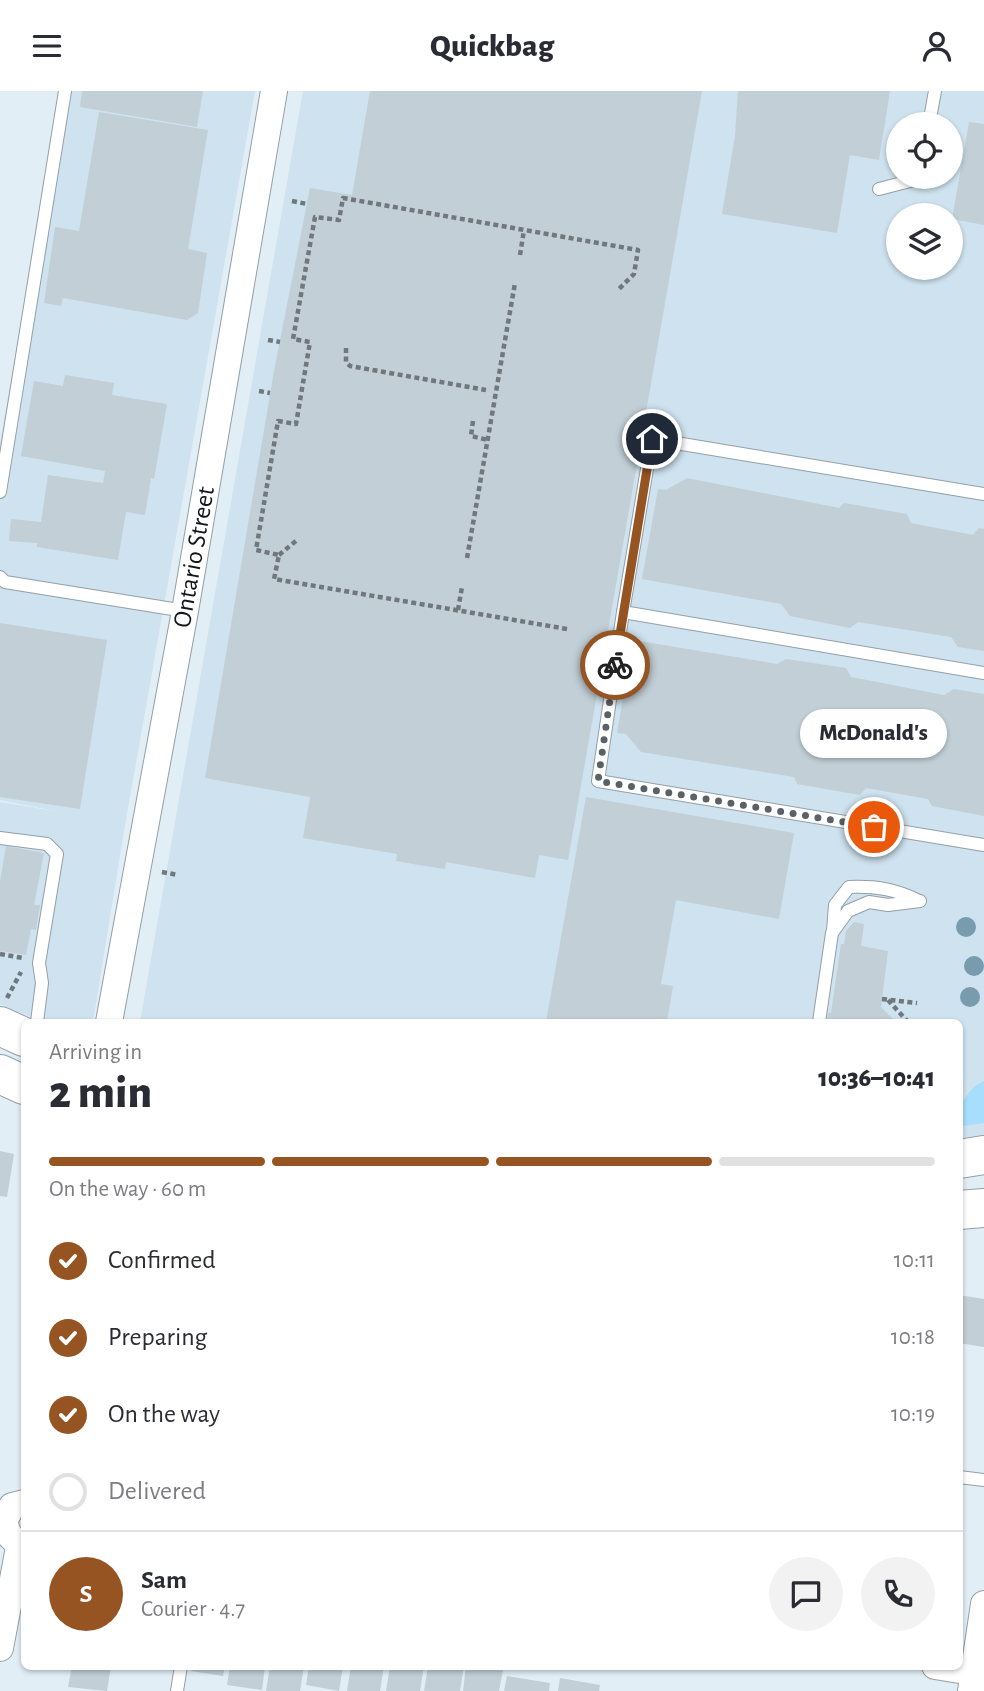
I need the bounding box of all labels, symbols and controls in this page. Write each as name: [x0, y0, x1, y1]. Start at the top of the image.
icon: menu: [28, 27, 66, 65]
icon: person: [918, 27, 956, 65]
text: Quickbag: [430, 30, 554, 62]
map controls: [886, 112, 963, 280]
button: locate: [886, 112, 963, 189]
button: layers: [886, 203, 963, 280]
pin: [622, 409, 682, 469]
icon: home: [633, 420, 671, 458]
street label: Ontario Street: [169, 484, 219, 630]
courier: [580, 630, 650, 700]
icon: bike: [596, 646, 634, 684]
callout: McDonald's: [800, 708, 948, 757]
text: McDonald's: [819, 722, 928, 745]
pin: [844, 797, 904, 857]
icon: bag: [855, 808, 893, 846]
text: Arriving in: [49, 1041, 142, 1064]
text: 10:36–10:41: [818, 1065, 935, 1091]
text: 2 min: [49, 1070, 152, 1116]
text: On the way · 60 m: [49, 1178, 206, 1201]
icon: check: [49, 1242, 87, 1280]
text: Confirmed: [108, 1247, 216, 1273]
text: 10:11: [894, 1249, 935, 1272]
icon: check: [49, 1319, 87, 1357]
text: Preparing: [108, 1324, 207, 1350]
text: 10:18: [891, 1326, 935, 1349]
icon: check: [49, 1396, 87, 1434]
text: On the way: [108, 1401, 220, 1427]
text: 10:19: [891, 1403, 935, 1426]
text: Delivered: [108, 1478, 206, 1504]
button: chat: [769, 1557, 843, 1631]
button: phone: [861, 1557, 935, 1631]
text: Sam: [141, 1567, 187, 1593]
text: S: [80, 1581, 92, 1607]
text: Courier · 4.7: [141, 1598, 245, 1621]

